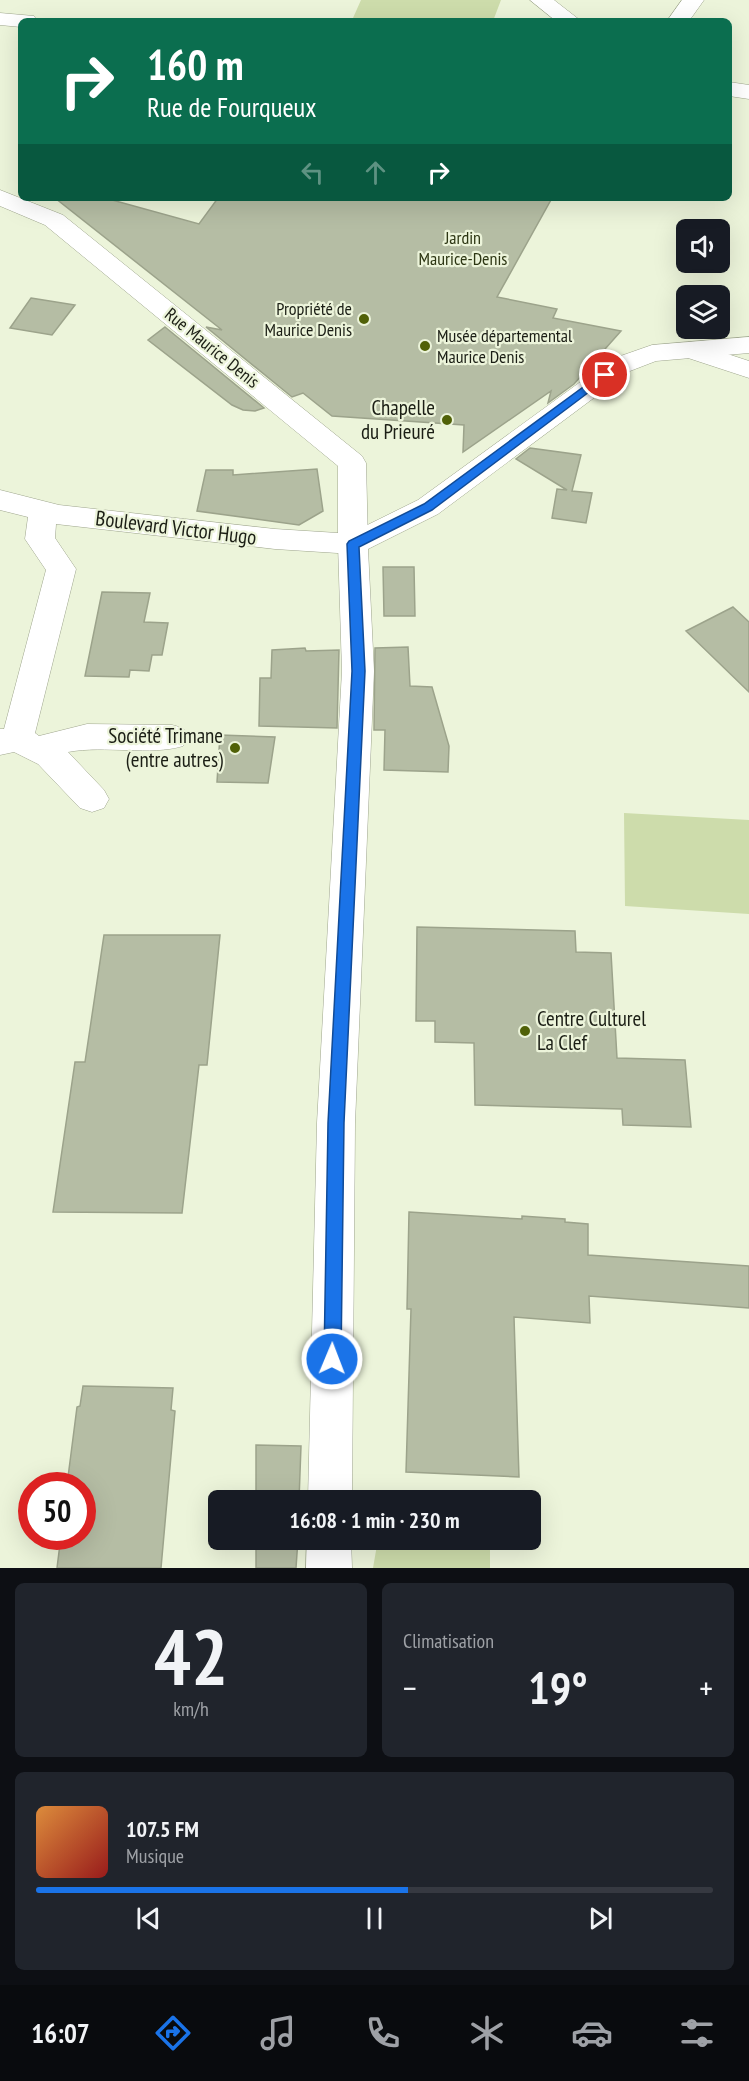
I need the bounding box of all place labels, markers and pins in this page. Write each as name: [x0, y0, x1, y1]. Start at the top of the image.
place label: Propriété de Maurice Denis: [265, 297, 352, 341]
marker: Propriété de Maurice Denis: [357, 312, 371, 326]
place label: Musée départemental Maurice Denis: [437, 324, 573, 368]
marker: Musée départemental Maurice Denis: [418, 339, 432, 353]
pin: [579, 349, 630, 400]
place label: Chapelle du Prieuré: [361, 394, 435, 445]
marker: Chapelle du Prieuré: [440, 413, 454, 427]
place label: Société Trimane (entre autres): [108, 722, 223, 773]
marker: Société Trimane (entre autres): [228, 741, 242, 755]
place label: Centre Culturel La Clef: [537, 1005, 646, 1056]
marker: Centre Culturel La Clef: [518, 1024, 532, 1038]

